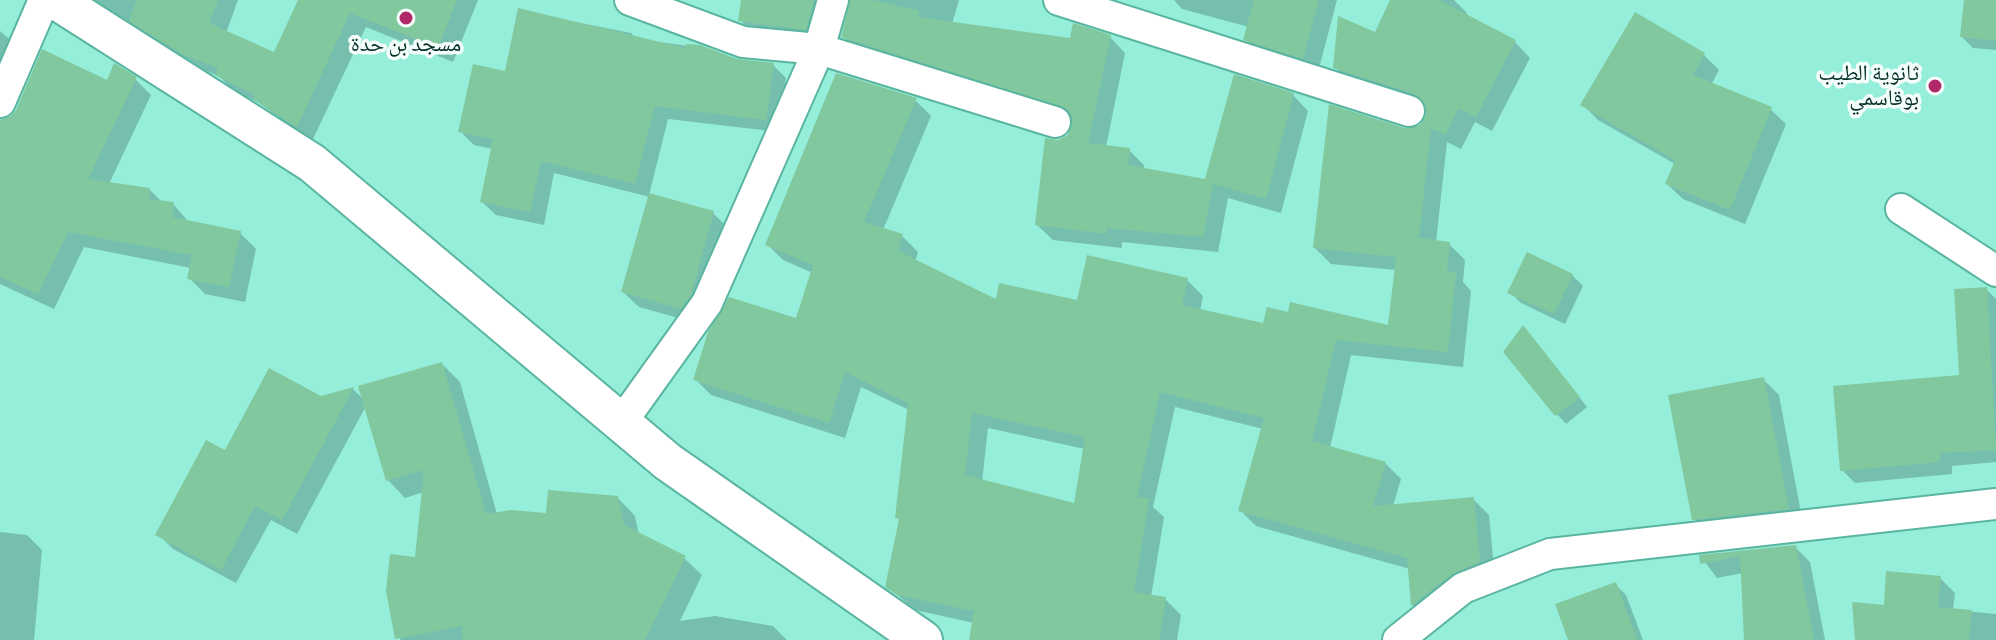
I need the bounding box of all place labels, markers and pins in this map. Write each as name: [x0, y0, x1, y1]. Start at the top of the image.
marker: مسجد بن حدة: [397, 9, 415, 27]
place label: مسجد بن حدة: [351, 31, 461, 57]
place label: ثانوية الطيب بوقاسمي: [1818, 60, 1919, 112]
marker: ثانوية الطيب بوقاسمي: [1926, 77, 1944, 95]

